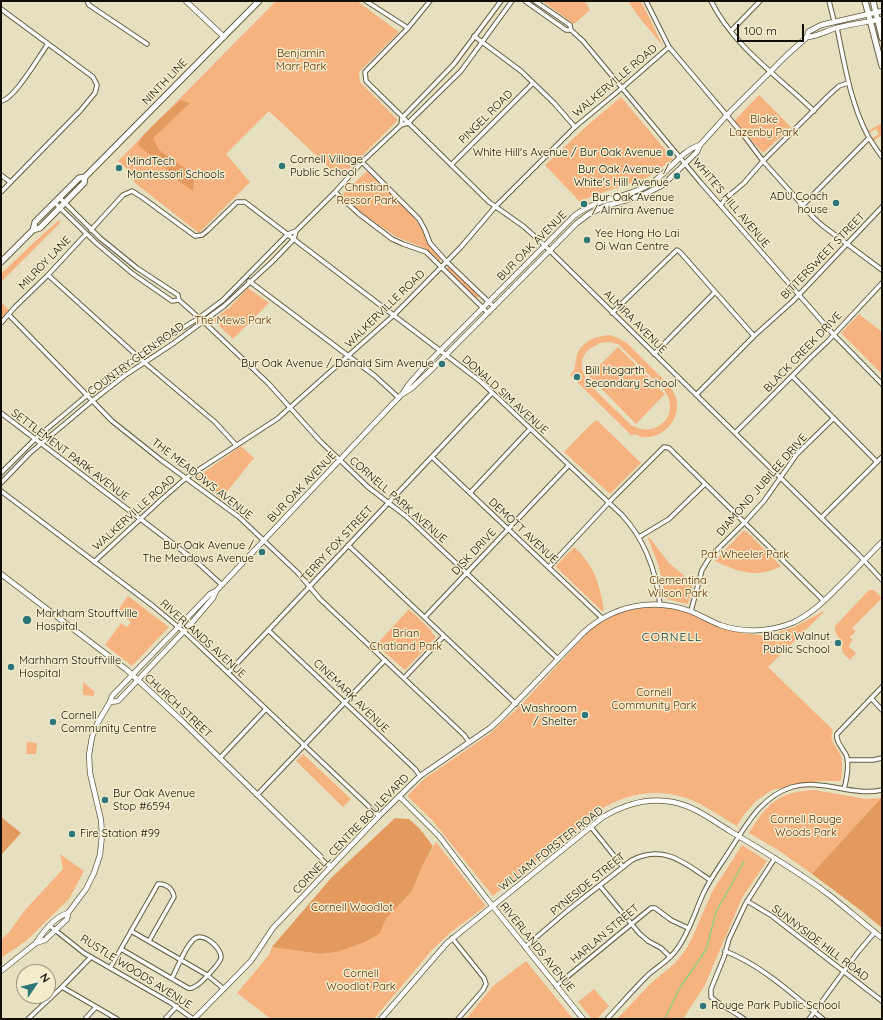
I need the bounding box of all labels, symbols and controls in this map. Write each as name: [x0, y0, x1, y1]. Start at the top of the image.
scale bar: [739, 16, 806, 42]
text: 100 m: [744, 23, 777, 38]
street label: WALKERVILLE ROAD: [570, 42, 660, 120]
park label: Benjamin Marr Park: [276, 47, 326, 73]
street label: NINTH LINE: [140, 56, 190, 108]
street label: PINGEL ROAD: [456, 87, 516, 147]
park label: Blake Lazenby Park: [729, 113, 799, 139]
place label: White Hill's Avenue / Bur Oak Avenue: [473, 146, 662, 160]
marker: White Hill's Avenue / Bur Oak Avenue: [665, 148, 675, 158]
place label: Cornell Village Public School: [290, 153, 363, 179]
place label: MindTech Montessori Schools: [127, 155, 225, 181]
street label: WHITE'S HILL AVENUE: [690, 156, 772, 250]
marker: Cornell Village Public School: [277, 161, 287, 171]
marker: MindTech Montessori Schools: [114, 163, 124, 173]
place label: Bur Oak Avenue / White's Hill Avenue: [574, 163, 669, 189]
marker: Bur Oak Avenue / White's Hill Avenue: [672, 171, 682, 181]
park label: Christian Ressor Park: [336, 181, 398, 207]
place label: ADU Coach house: [770, 190, 828, 216]
place label: Bur Oak Avenue / Almira Avenue: [592, 191, 674, 217]
marker: ADU Coach house: [831, 198, 841, 208]
marker: Bur Oak Avenue / Almira Avenue: [579, 199, 589, 209]
street label: BUR OAK AVENUE: [494, 208, 570, 284]
street label: BITTERSWEET STREET: [778, 210, 868, 302]
place label: Yee Hong Ho Lai Oi Wan Centre: [595, 227, 679, 253]
street label: MILROY LANE: [16, 233, 74, 293]
marker: Yee Hong Ho Lai Oi Wan Centre: [582, 235, 592, 245]
street label: WALKERVILLE ROAD: [342, 267, 428, 351]
street label: ALMIRA AVENUE: [601, 288, 669, 356]
street label: BLACK CREEK DRIVE: [761, 309, 845, 395]
park label: The Mews Park: [194, 314, 272, 328]
street label: COUNTRY GLEN ROAD: [85, 320, 187, 398]
street label: DONALD SIM AVENUE: [459, 353, 551, 437]
place label: Bur Oak Avenue / Donald Sim Avenue: [241, 357, 434, 371]
marker: Bur Oak Avenue / Donald Sim Avenue: [437, 359, 447, 369]
place label: Bill Hogarth Secondary School: [585, 364, 677, 390]
marker: Bill Hogarth Secondary School: [572, 372, 582, 382]
street label: SETTLEMENT PARK AVENUE: [9, 406, 131, 504]
street label: DIAMOND JUBILEE DRIVE: [714, 431, 810, 539]
street label: THE MEADOWS AVENUE: [149, 436, 255, 522]
street label: BUR OAK AVENUE: [265, 449, 339, 525]
street label: CORNELL PARK AVENUE: [347, 454, 449, 546]
street label: WALKERVILLE ROAD: [90, 473, 178, 553]
street label: DEMOTT AVENUE: [486, 496, 560, 566]
street label: TERRY FOX STREET: [298, 503, 376, 585]
street label: DISK DRIVE: [449, 526, 499, 578]
place label: Bur Oak Avenue / The Meadows Avenue: [143, 539, 254, 565]
marker: Bur Oak Avenue / The Meadows Avenue: [257, 547, 267, 557]
park label: Pat Wheeler Park: [701, 548, 789, 562]
park label: Clementina Wilson Park: [648, 574, 708, 600]
street label: RIVERLANDS AVENUE: [157, 597, 249, 681]
place label: Markham Stouffville Hospital: [36, 607, 138, 633]
marker: Markham Stouffville Hospital: [21, 614, 33, 626]
park label: Brian Chatland Park: [370, 627, 442, 653]
district label: CORNELL: [642, 630, 702, 644]
place label: Black Walnut Public School: [763, 630, 830, 656]
marker: Black Walnut Public School: [833, 638, 843, 648]
place label: Marhham Stouffville Hospital: [19, 654, 121, 680]
street label: CINEMARK AVENUE: [310, 657, 392, 735]
marker: Marhham Stouffville Hospital: [6, 662, 16, 672]
street label: CHURCH STREET: [141, 671, 215, 741]
park label: Cornell Community Park: [611, 686, 697, 712]
place label: Washroom / Shelter: [521, 702, 577, 728]
place label: Cornell Community Centre: [61, 709, 157, 735]
marker: Washroom / Shelter: [580, 710, 590, 720]
marker: Cornell Community Centre: [48, 717, 58, 727]
street label: CORNELL CENTRE BOULEVARD: [290, 771, 412, 897]
place label: Bur Oak Avenue Stop #6594: [113, 787, 195, 813]
marker: Bur Oak Avenue Stop #6594: [100, 795, 110, 805]
street label: WILLIAM FORSTER ROAD: [496, 804, 606, 894]
park label: Cornell Rouge Woods Park: [770, 813, 842, 839]
place label: Fire Station #99: [80, 827, 160, 841]
marker: Fire Station #99: [67, 829, 77, 839]
street label: PYNESIDE STREET: [548, 850, 628, 918]
street label: RIVERLANDS AVENUE: [497, 900, 577, 994]
park label: Cornell Woodlot: [311, 901, 393, 915]
street label: HARLAN STREET: [568, 901, 642, 967]
street label: SUNNYSIDE HILL ROAD: [769, 902, 871, 984]
street label: RUSTLE WOODS AVENUE: [78, 932, 194, 1012]
north arrow: [16, 964, 56, 1004]
park label: Cornell Woodlot Park: [326, 967, 396, 993]
text: N: [37, 970, 53, 985]
place label: Rouge Park Public School: [711, 999, 840, 1013]
marker: Rouge Park Public School: [698, 1001, 708, 1011]

